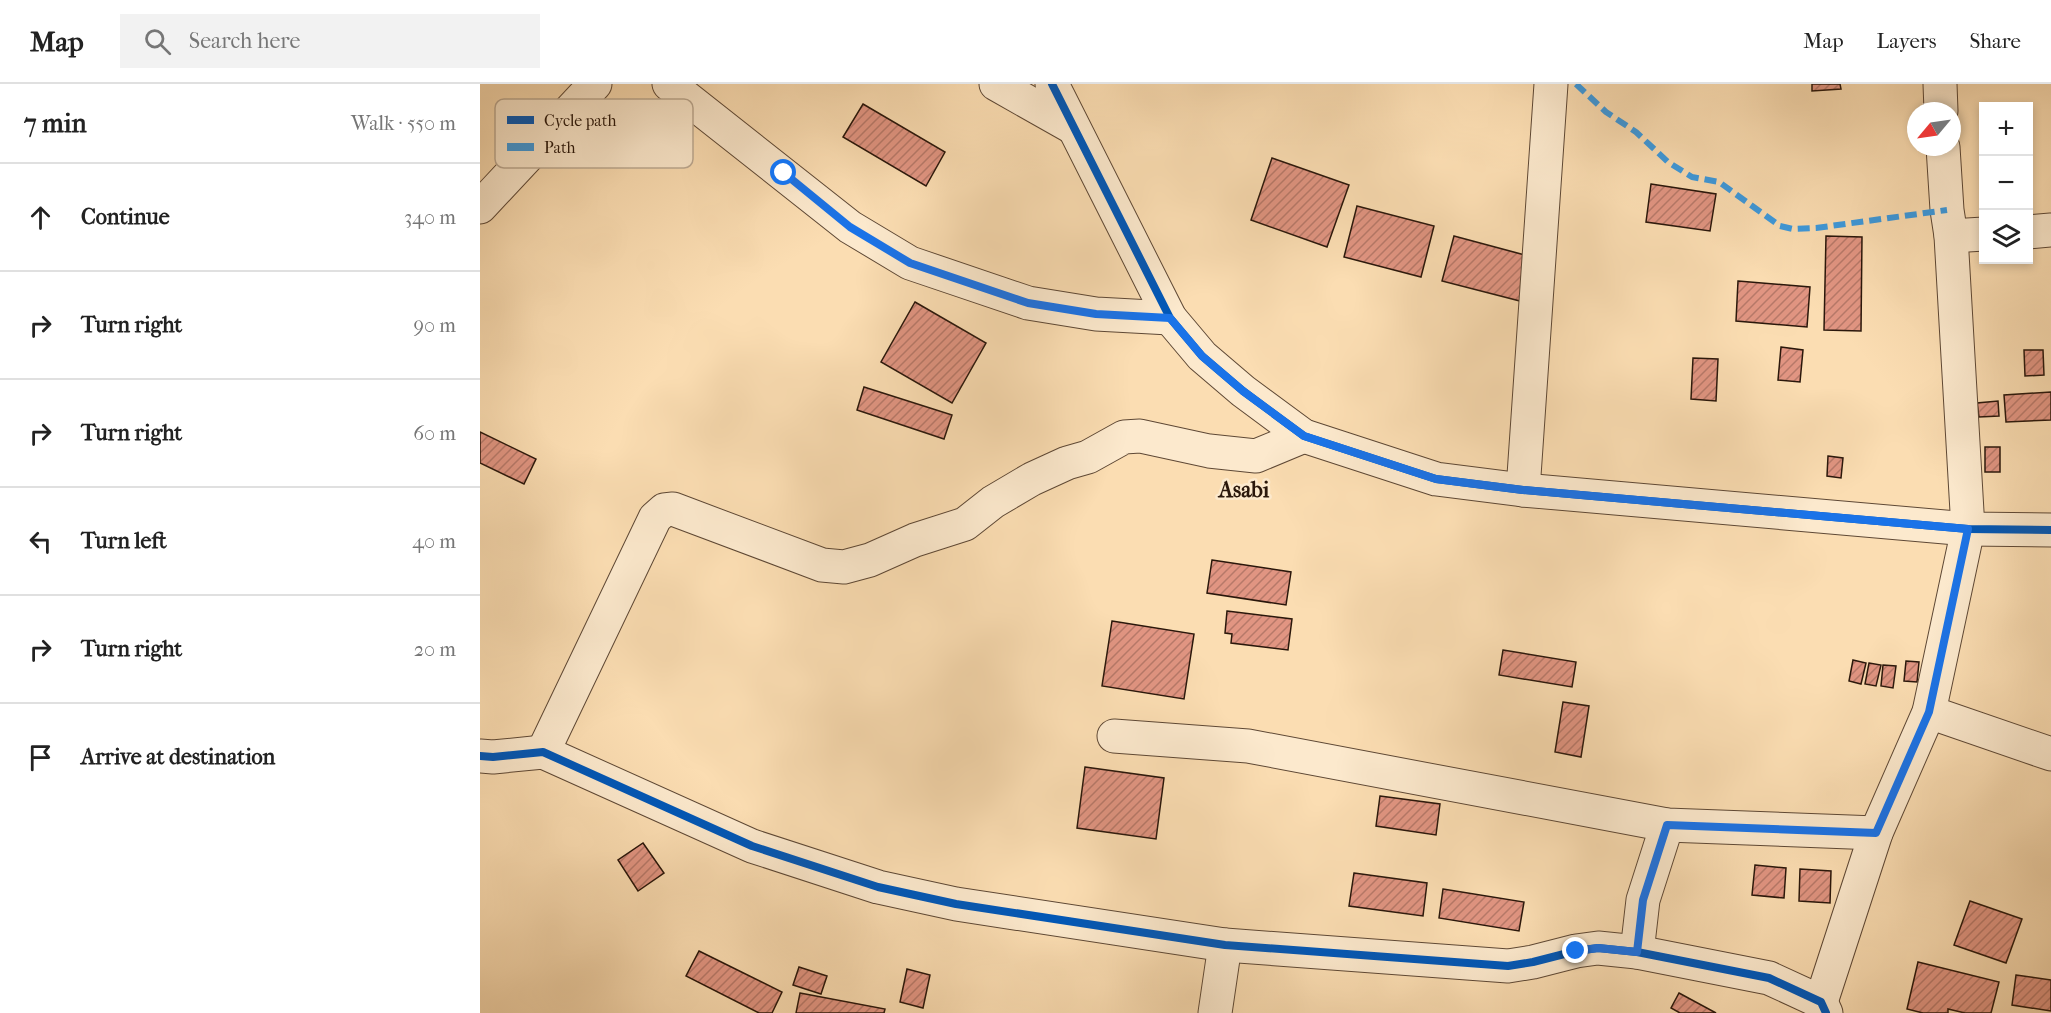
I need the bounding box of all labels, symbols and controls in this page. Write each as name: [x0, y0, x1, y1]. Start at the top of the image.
search box: [120, 14, 540, 68]
text: Map: [30, 25, 84, 58]
icon: search: [141, 25, 174, 58]
text: Search here: [189, 28, 300, 54]
text: Map: [1803, 29, 1844, 53]
text: Layers: [1877, 29, 1936, 53]
text: Share: [1969, 29, 2021, 53]
legend: [495, 99, 693, 168]
north arrow: [1907, 102, 1961, 156]
map controls: [1979, 102, 2033, 264]
button: +: [1979, 102, 2033, 156]
text: 7 min: [24, 108, 87, 139]
text: Cycle path: [544, 111, 616, 130]
text: Walk · 550 m: [351, 112, 456, 135]
text: Path: [544, 138, 576, 157]
button: −: [1979, 156, 2033, 210]
route start: [770, 159, 796, 185]
icon: ahead: [24, 201, 57, 234]
text: Continue: [81, 204, 170, 230]
text: 340 m: [404, 206, 456, 229]
button: layers: [1979, 210, 2033, 264]
icon: right: [24, 309, 57, 342]
text: Turn right: [81, 312, 182, 338]
text: 90 m: [414, 314, 456, 337]
icon: right: [24, 417, 57, 450]
text: Turn right: [81, 420, 182, 446]
text: 60 m: [413, 422, 456, 445]
district label: Asabi: [1217, 477, 1270, 503]
icon: left: [24, 525, 57, 558]
text: Turn left: [81, 528, 167, 554]
text: 40 m: [412, 530, 456, 553]
icon: right: [24, 633, 57, 666]
text: Turn right: [81, 636, 182, 662]
text: 20 m: [414, 638, 456, 661]
icon: arrive: [24, 741, 57, 774]
text: Arrive at destination: [81, 744, 275, 770]
route end: [1562, 937, 1588, 963]

